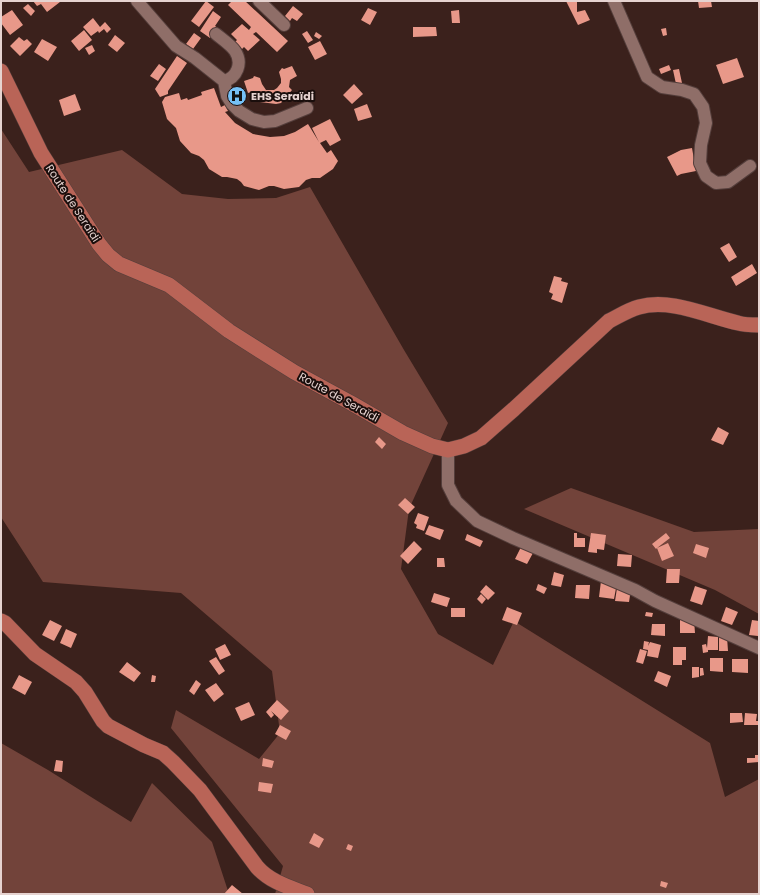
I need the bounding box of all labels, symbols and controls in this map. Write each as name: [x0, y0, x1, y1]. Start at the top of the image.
hospital icon: EHS Seraïdi: [226, 85, 248, 107]
place label: EHS Seraïdi: [251, 88, 314, 104]
street label: Route de Seraïdi: [42, 161, 104, 245]
street label: Route de Seraïdi: [296, 368, 382, 426]

